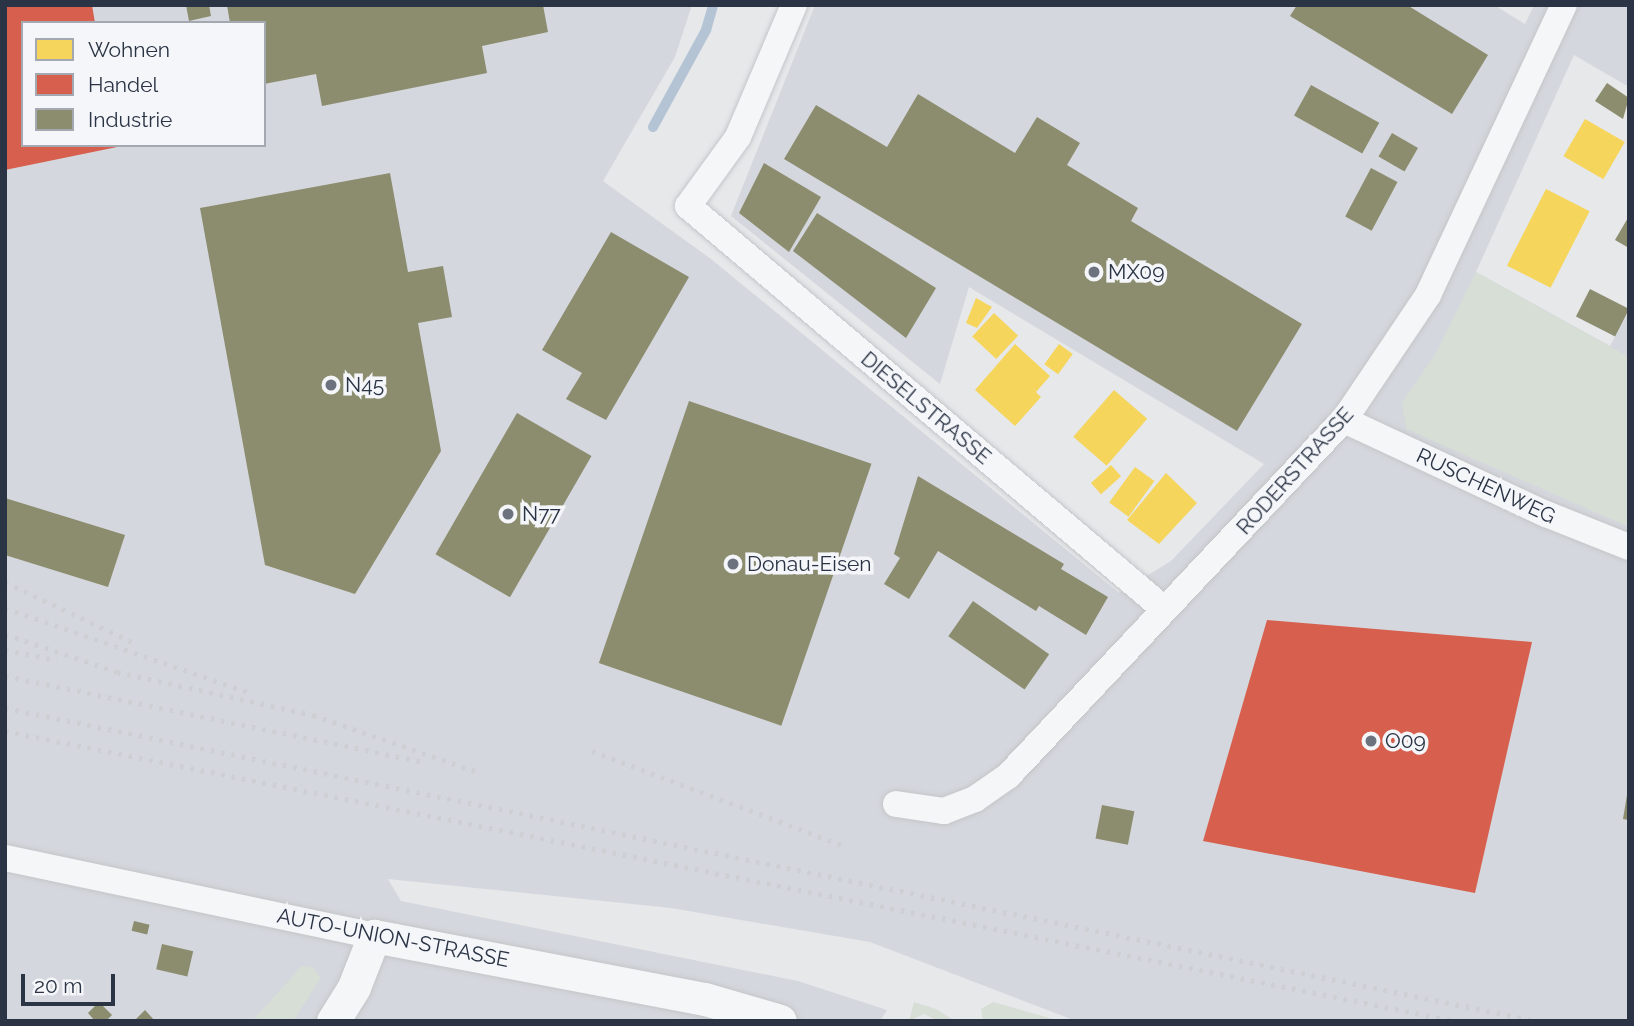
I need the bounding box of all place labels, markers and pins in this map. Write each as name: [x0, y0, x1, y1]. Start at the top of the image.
place label: MX09: [1108, 259, 1165, 285]
marker: MX09: [1086, 264, 1102, 280]
place label: N45: [345, 372, 384, 398]
marker: N45: [323, 377, 339, 393]
place label: N77: [522, 501, 561, 527]
marker: N77: [500, 506, 516, 522]
place label: Donau-Eisen: [747, 551, 872, 577]
marker: Donau-Eisen: [725, 556, 741, 572]
place label: O09: [1385, 728, 1426, 754]
marker: O09: [1363, 733, 1379, 749]

